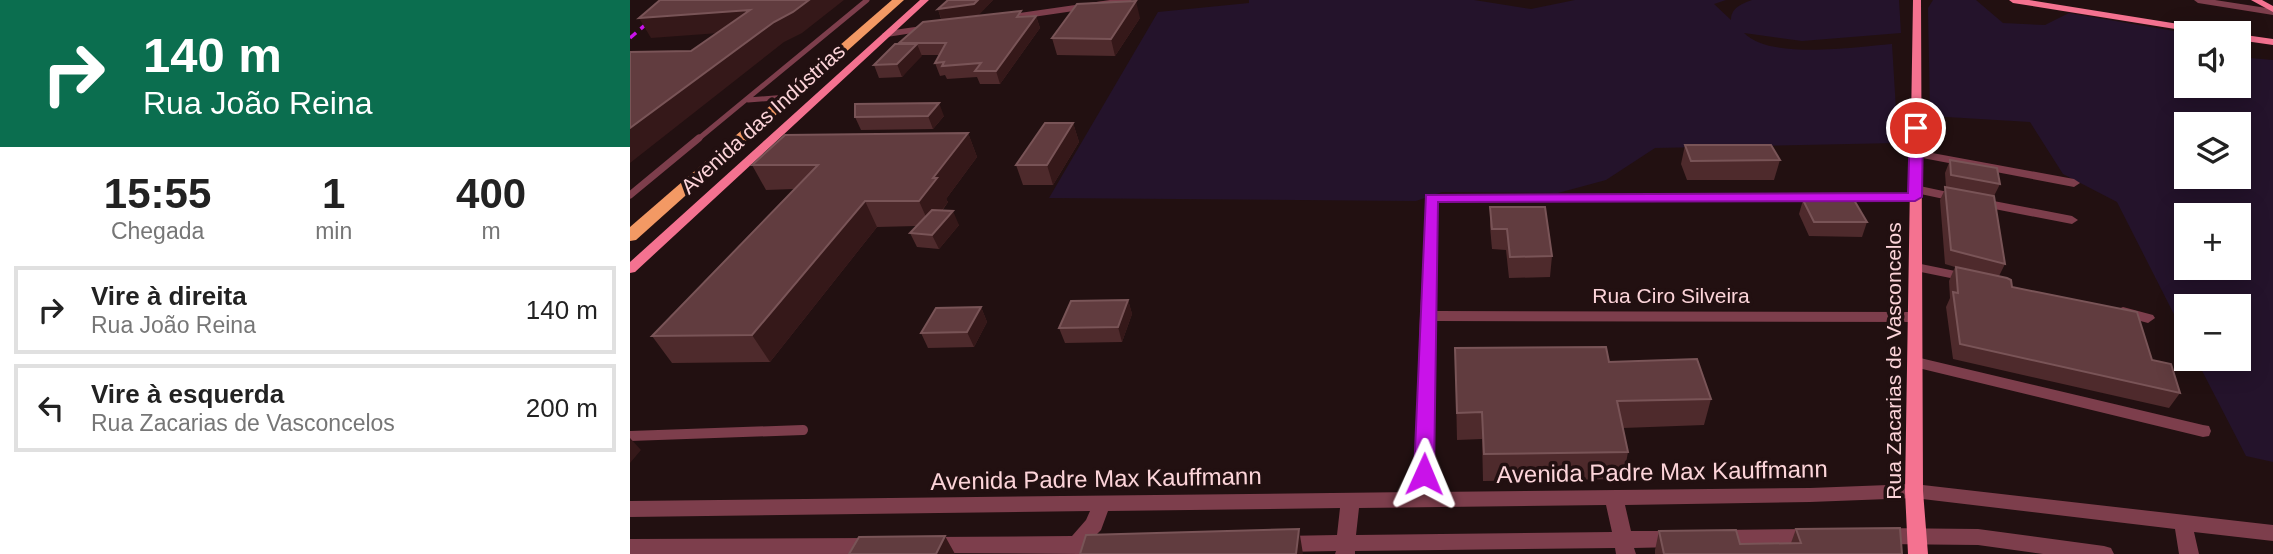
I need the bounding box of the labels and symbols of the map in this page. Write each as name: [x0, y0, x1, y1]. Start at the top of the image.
street label: Avenida das Indústrias: [676, 39, 849, 198]
pin: [1886, 98, 1946, 158]
street label: Rua Zacarias de Vasconcelos: [1882, 222, 1905, 500]
street label: Rua Ciro Silveira: [1592, 284, 1750, 307]
position arrow: [1387, 437, 1461, 511]
street label: Avenida Padre Max Kauffmann: [1496, 455, 1828, 488]
street label: Avenida Padre Max Kauffmann: [930, 462, 1262, 495]

